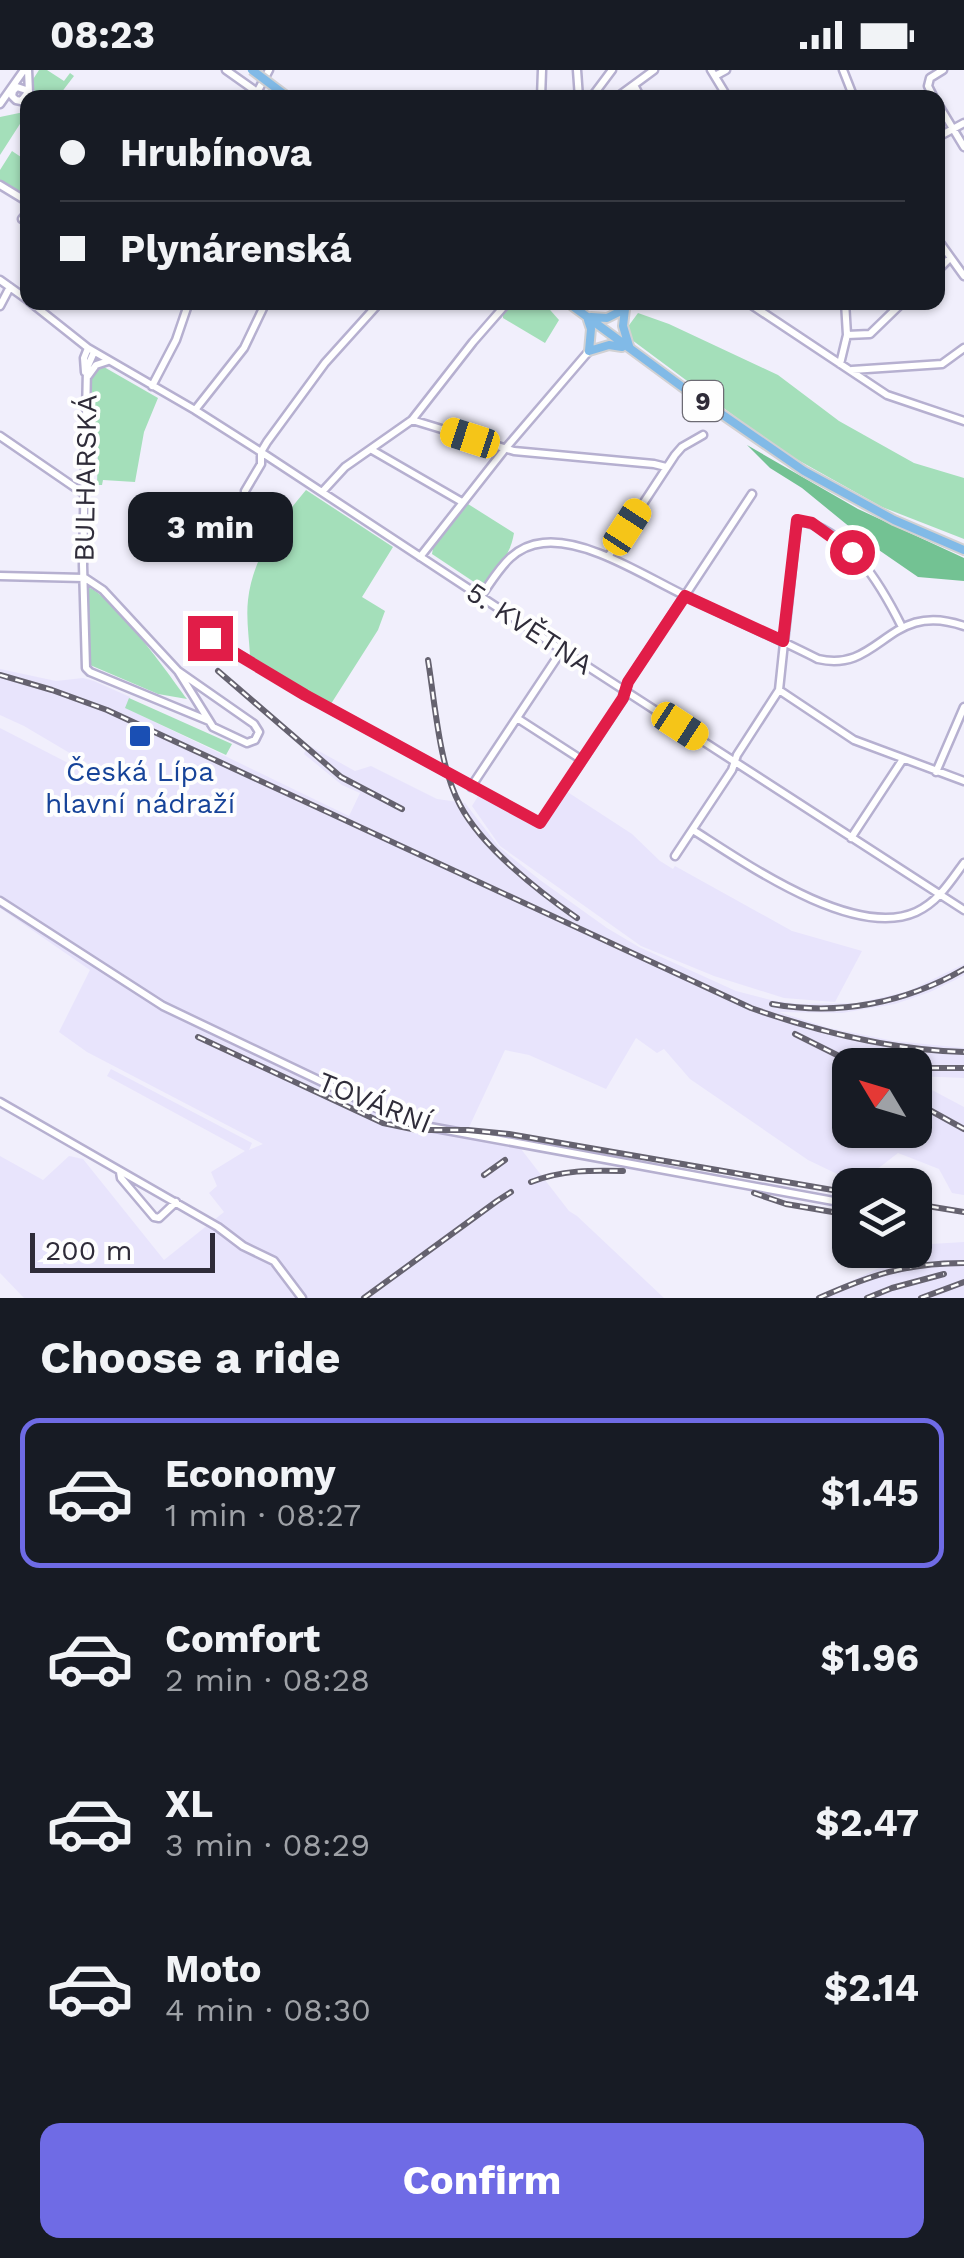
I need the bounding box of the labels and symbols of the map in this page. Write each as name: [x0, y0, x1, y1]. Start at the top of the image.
road number: 9: [683, 381, 723, 421]
street label: BULHARSKÁ: [68, 394, 103, 562]
car: [437, 414, 503, 462]
callout: 3 min: [128, 493, 292, 563]
car: [598, 494, 656, 560]
route start: [830, 530, 875, 575]
street label: 5. KVĚTNA: [461, 575, 599, 681]
route end: [188, 616, 233, 661]
car: [647, 697, 713, 755]
marker: Česká Lípa hlavní nádraží: [127, 723, 153, 749]
place label: Česká Lípa hlavní nádraží: [45, 755, 235, 820]
north arrow: [832, 1048, 932, 1148]
street label: TOVÁRNÍ: [313, 1065, 436, 1140]
scale bar: [30, 1228, 215, 1272]

